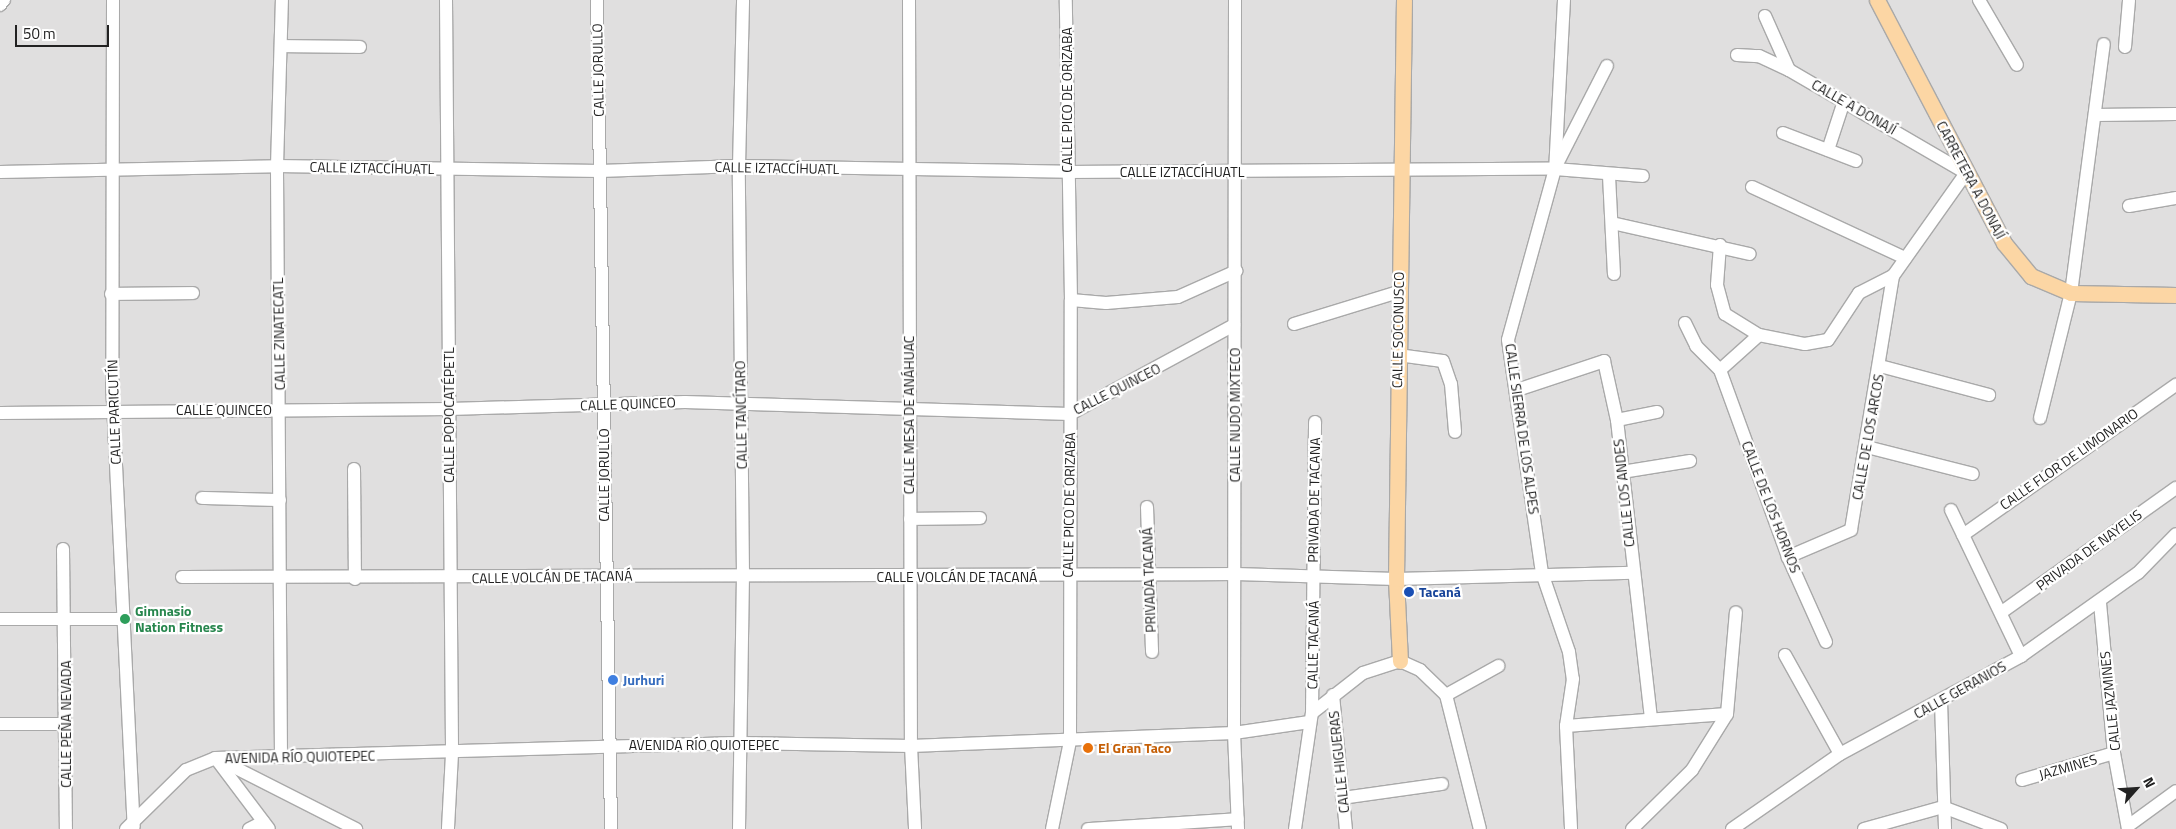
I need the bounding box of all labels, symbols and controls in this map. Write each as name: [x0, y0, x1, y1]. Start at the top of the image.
scale bar: [18, 15, 111, 47]
text: 50 m: [23, 22, 56, 45]
street label: CALLE JORULLO: [589, 23, 607, 117]
street label: CALLE PICO DE ORIZABA: [1059, 27, 1075, 173]
street label: CALLE A DONAJÍ: [1809, 76, 1899, 138]
street label: CARRETERA A DONAJÍ: [1933, 118, 2009, 242]
street label: CALLE IZTACCÍHUATL: [310, 159, 434, 177]
street label: CALLE IZTACCÍHUATL: [715, 159, 839, 177]
street label: CALLE IZTACCÍHUATL: [1120, 164, 1244, 180]
street label: CALLE SOCONUSCO: [1389, 272, 1407, 388]
street label: CALLE ZINATECATL: [270, 278, 288, 390]
street label: CALLE MESA DE ANÁHUAC: [901, 336, 917, 494]
street label: CALLE SIERRA DE LOS ALPES: [1502, 342, 1542, 516]
street label: CALLE POPOCATÉPETL: [441, 347, 457, 483]
street label: CALLE NUDO MIXTECO: [1227, 348, 1243, 482]
street label: CALLE PARICUTÍN: [104, 359, 124, 465]
street label: CALLE QUINCEO: [1070, 360, 1164, 418]
street label: CALLE TANCÍTARO: [732, 361, 750, 469]
street label: CALLE DE LOS ARCOS: [1849, 373, 1887, 501]
street label: CALLE QUINCEO: [580, 394, 676, 414]
street label: CALLE QUINCEO: [176, 402, 272, 418]
street label: CALLE FLOR DE LIMONARIO: [1997, 405, 2141, 513]
street label: CALLE JORULLO: [596, 428, 612, 522]
street label: CALLE PICO DE ORIZABA: [1059, 432, 1079, 578]
street label: PRIVADA DE TACANA: [1305, 437, 1323, 563]
street label: CALLE LOS ANDES: [1610, 438, 1638, 548]
street label: CALLE DE LOS HORNOS: [1738, 439, 1804, 575]
street label: PRIVADA DE NAYELIS: [2033, 506, 2145, 594]
street label: PRIVADA TACANÁ: [1139, 527, 1159, 633]
street label: CALLE VOLCÁN DE TACANÁ: [471, 567, 633, 587]
street label: CALLE VOLCÁN DE TACANÁ: [877, 569, 1037, 585]
place label: Tacaná: [1419, 584, 1461, 600]
marker: Tacaná: [1403, 586, 1415, 598]
street label: CALLE TACANÁ: [1304, 600, 1322, 690]
place label: Gimnasio Nation Fitness: [135, 603, 223, 636]
marker: Gimnasio Nation Fitness: [119, 613, 131, 625]
street label: CALLE JAZMINES: [2096, 650, 2124, 752]
street label: CALLE GERANIOS: [1911, 658, 2009, 722]
street label: CALLE PEÑA NEVADA: [58, 660, 74, 788]
place label: Jurhuri: [623, 672, 664, 688]
marker: Jurhuri: [607, 674, 619, 686]
street label: CALLE HIGUERAS: [1325, 710, 1353, 814]
street label: AVENIDA RÍO QUIOTEPEC: [629, 737, 779, 753]
place label: El Gran Taco: [1098, 740, 1171, 756]
marker: El Gran Taco: [1082, 742, 1094, 754]
street label: AVENIDA RÍO QUIOTEPEC: [225, 747, 375, 767]
street label: JAZMINES: [2037, 751, 2099, 783]
north arrow: [2111, 764, 2161, 814]
text: N: [2138, 773, 2161, 791]

